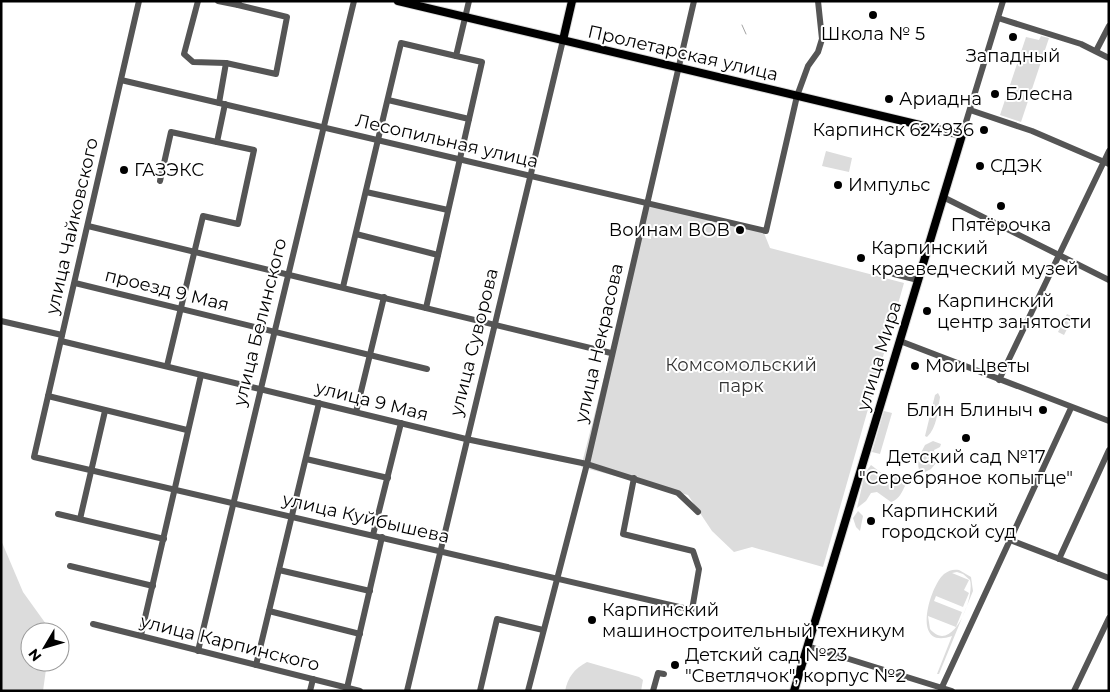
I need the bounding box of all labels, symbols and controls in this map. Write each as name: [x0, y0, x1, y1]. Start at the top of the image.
marker: Школа № 5: [867, 9, 879, 21]
street label: Пролетарская улица: [586, 20, 780, 86]
place label: Школа № 5: [821, 23, 925, 45]
marker: Западный: [1007, 31, 1019, 43]
place label: Западный: [966, 45, 1060, 67]
place label: Блесна: [1005, 83, 1073, 105]
place label: Ариадна: [899, 88, 982, 110]
marker: Блесна: [989, 88, 1001, 100]
marker: Ариадна: [883, 93, 895, 105]
street label: Лесопильная улица: [353, 109, 541, 173]
place label: Карпинск 624936: [812, 119, 974, 141]
marker: Карпинск 624936: [978, 124, 990, 136]
street label: улица Чайковского: [41, 136, 103, 317]
place label: СДЭК: [990, 155, 1043, 177]
place label: ГАЗЭКС: [134, 159, 204, 181]
marker: СДЭК: [974, 160, 986, 172]
marker: ГАЗЭКС: [118, 164, 130, 176]
place label: Импульс: [848, 174, 930, 196]
marker: Импульс: [832, 179, 844, 191]
marker: Пятёрочка: [995, 200, 1007, 212]
place label: Пятёрочка: [951, 214, 1051, 236]
place label: Воинам ВОВ: [609, 219, 730, 241]
marker: Воинам ВОВ: [734, 224, 746, 236]
street label: улица Белинского: [228, 236, 291, 409]
place label: Карпинский краеведческий музей: [871, 237, 1078, 280]
marker: Карпинский краеведческий музей: [855, 252, 867, 264]
street label: улица Некрасова: [570, 261, 628, 426]
street label: проезд 9 Мая: [102, 264, 232, 316]
street label: улица Суворова: [445, 266, 503, 419]
place label: Карпинский центр занятости: [937, 290, 1092, 333]
street label: улица Мира: [852, 299, 906, 414]
marker: Карпинский центр занятости: [921, 305, 933, 317]
park label: Комсомольский парк: [665, 354, 817, 397]
place label: Мои Цветы: [925, 355, 1030, 377]
marker: Мои Цветы: [909, 360, 921, 372]
street label: улица 9 Мая: [312, 376, 431, 426]
place label: Блин Блиныч: [906, 399, 1033, 421]
marker: Блин Блиныч: [1037, 404, 1049, 416]
marker: Детский сад №17 "Серебряное копытце": [960, 432, 972, 444]
place label: Детский сад №17 "Серебряное копытце": [859, 446, 1073, 489]
street label: улица Куйбышева: [279, 488, 452, 548]
place label: Карпинский городской суд: [881, 500, 1016, 543]
marker: Карпинский городской суд: [865, 515, 877, 527]
place label: Карпинский машиностроительный техникум: [602, 599, 905, 642]
street label: улица Карпинского: [137, 610, 322, 676]
marker: Карпинский машиностроительный техникум: [586, 614, 598, 626]
north arrow: [20, 622, 70, 672]
place label: Детский сад №23 "Светлячок", корпус №2: [685, 644, 906, 687]
text: N: [24, 645, 45, 665]
marker: Детский сад №23 "Светлячок", корпус №2: [669, 659, 681, 671]

